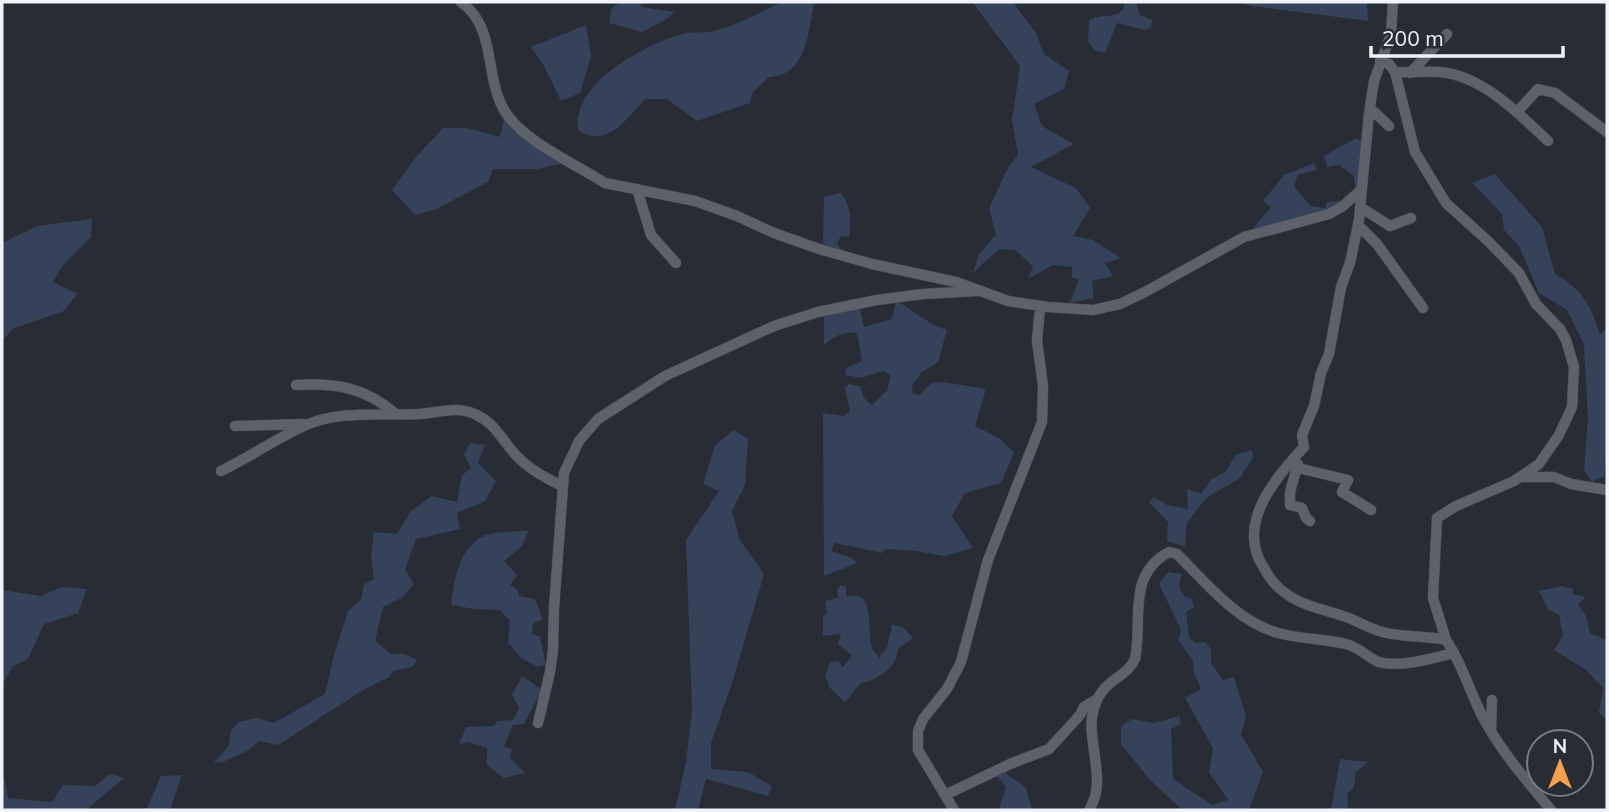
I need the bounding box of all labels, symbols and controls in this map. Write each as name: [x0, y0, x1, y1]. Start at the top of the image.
scale bar: [1371, 14, 1564, 58]
text: 200 m: [1382, 25, 1444, 51]
north arrow: [1525, 728, 1595, 798]
text: N: [1553, 734, 1567, 758]

